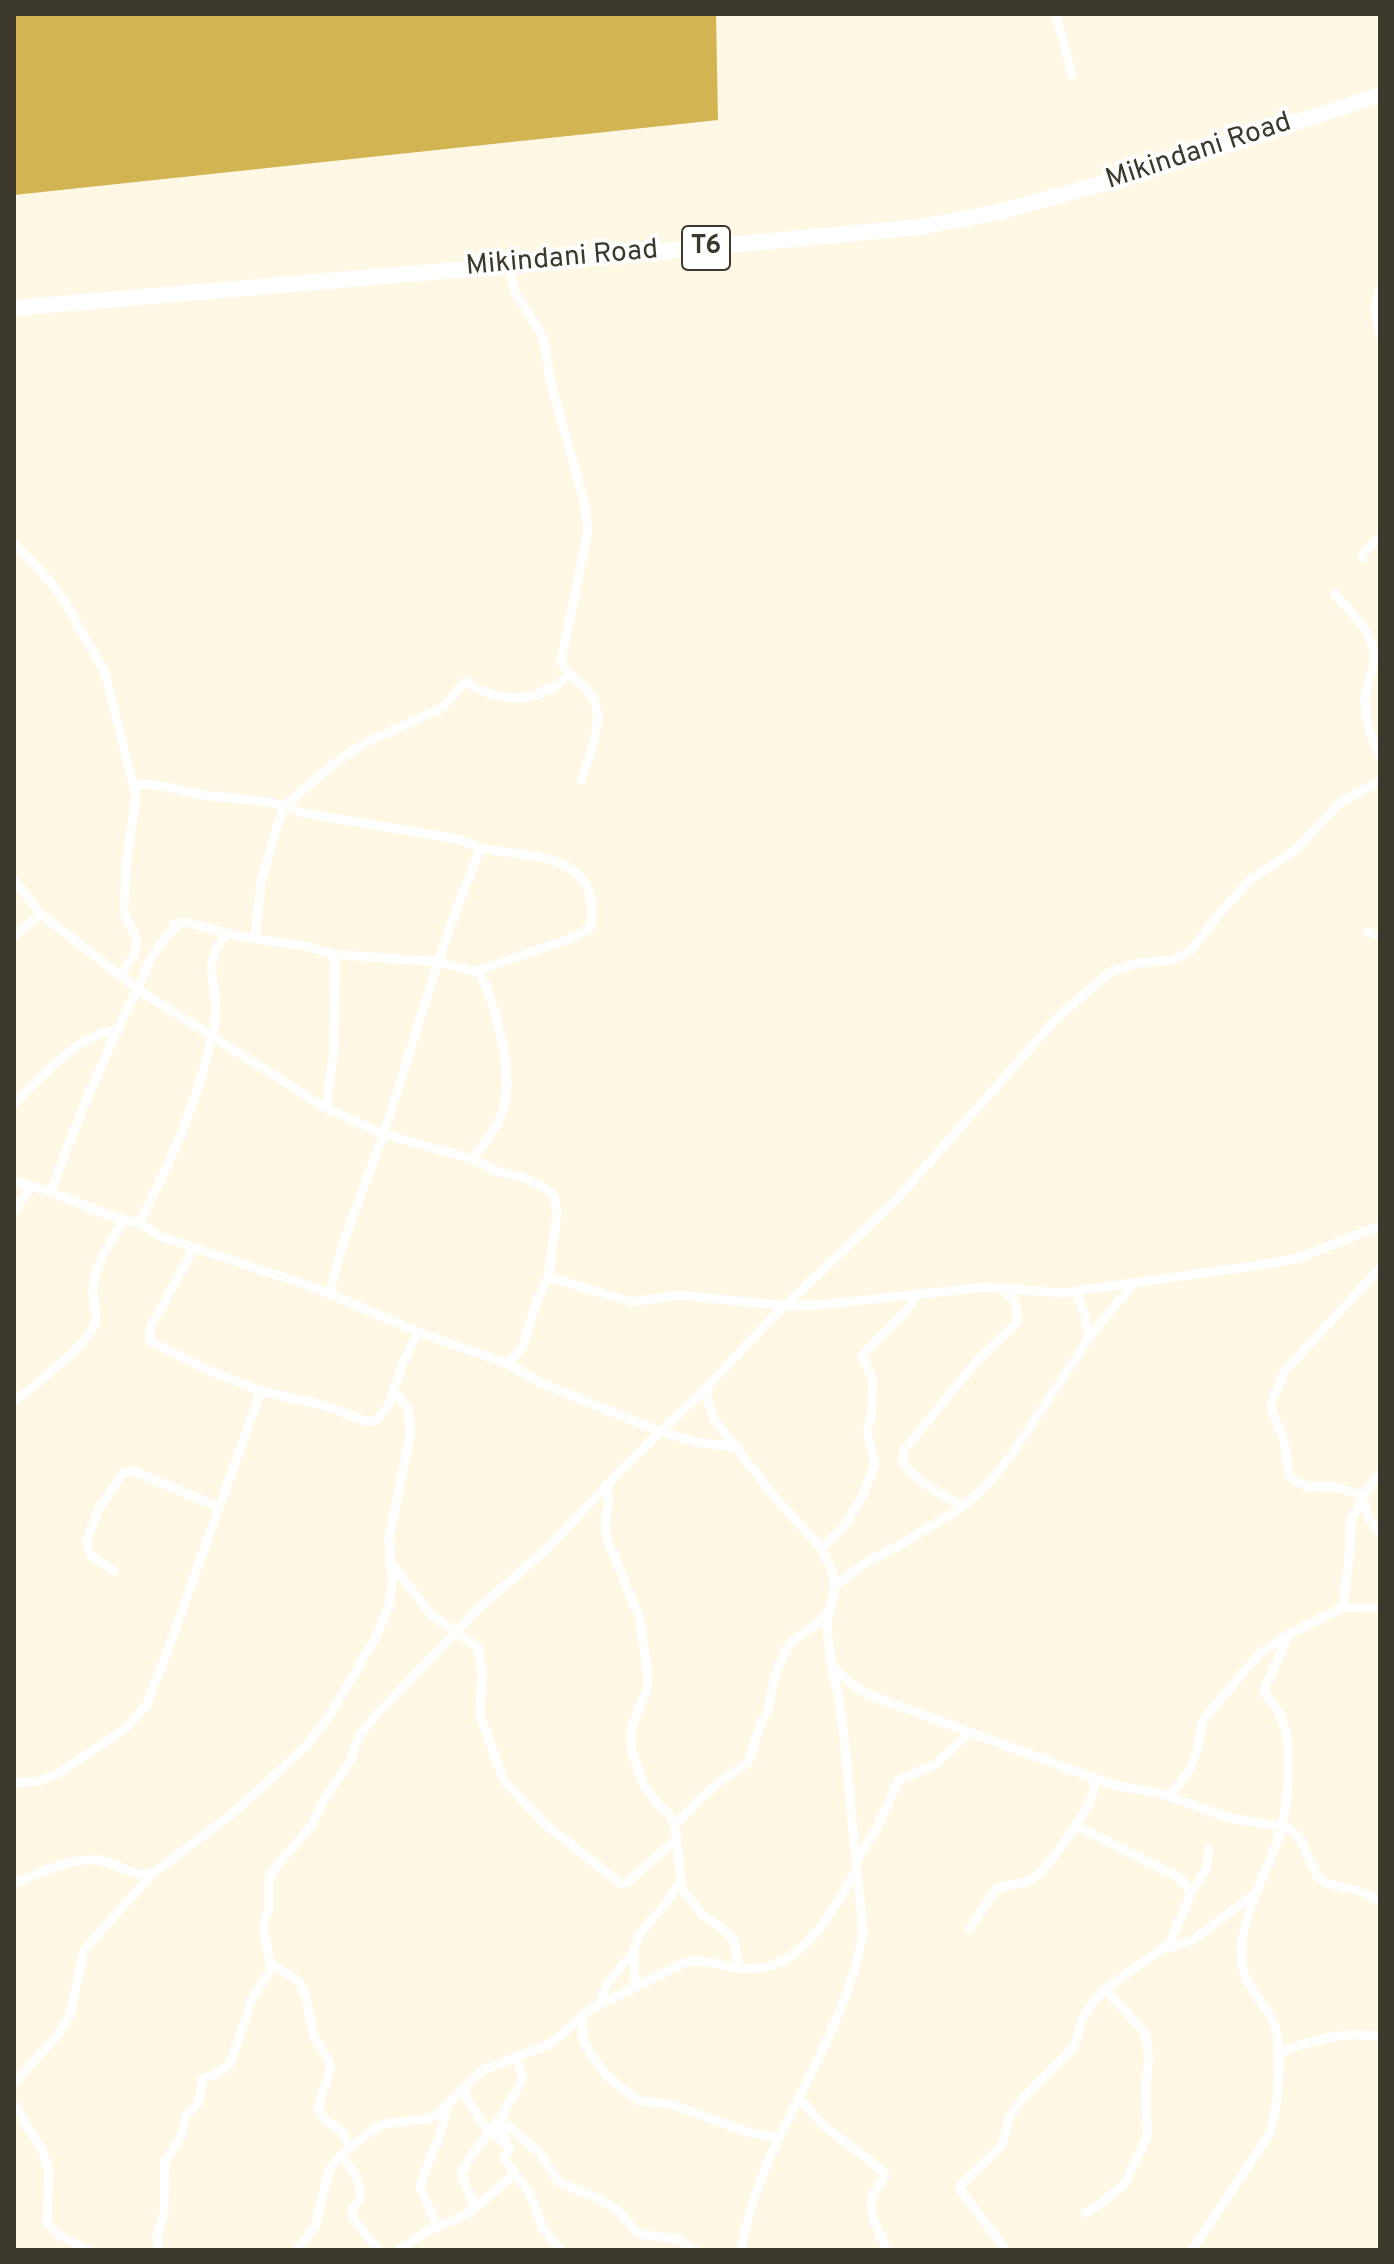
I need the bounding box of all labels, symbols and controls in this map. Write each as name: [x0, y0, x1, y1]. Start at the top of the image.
street label: Mikindani Road: [1102, 107, 1296, 199]
road number: T6: [682, 226, 730, 270]
street label: Mikindani Road: [464, 235, 660, 285]

